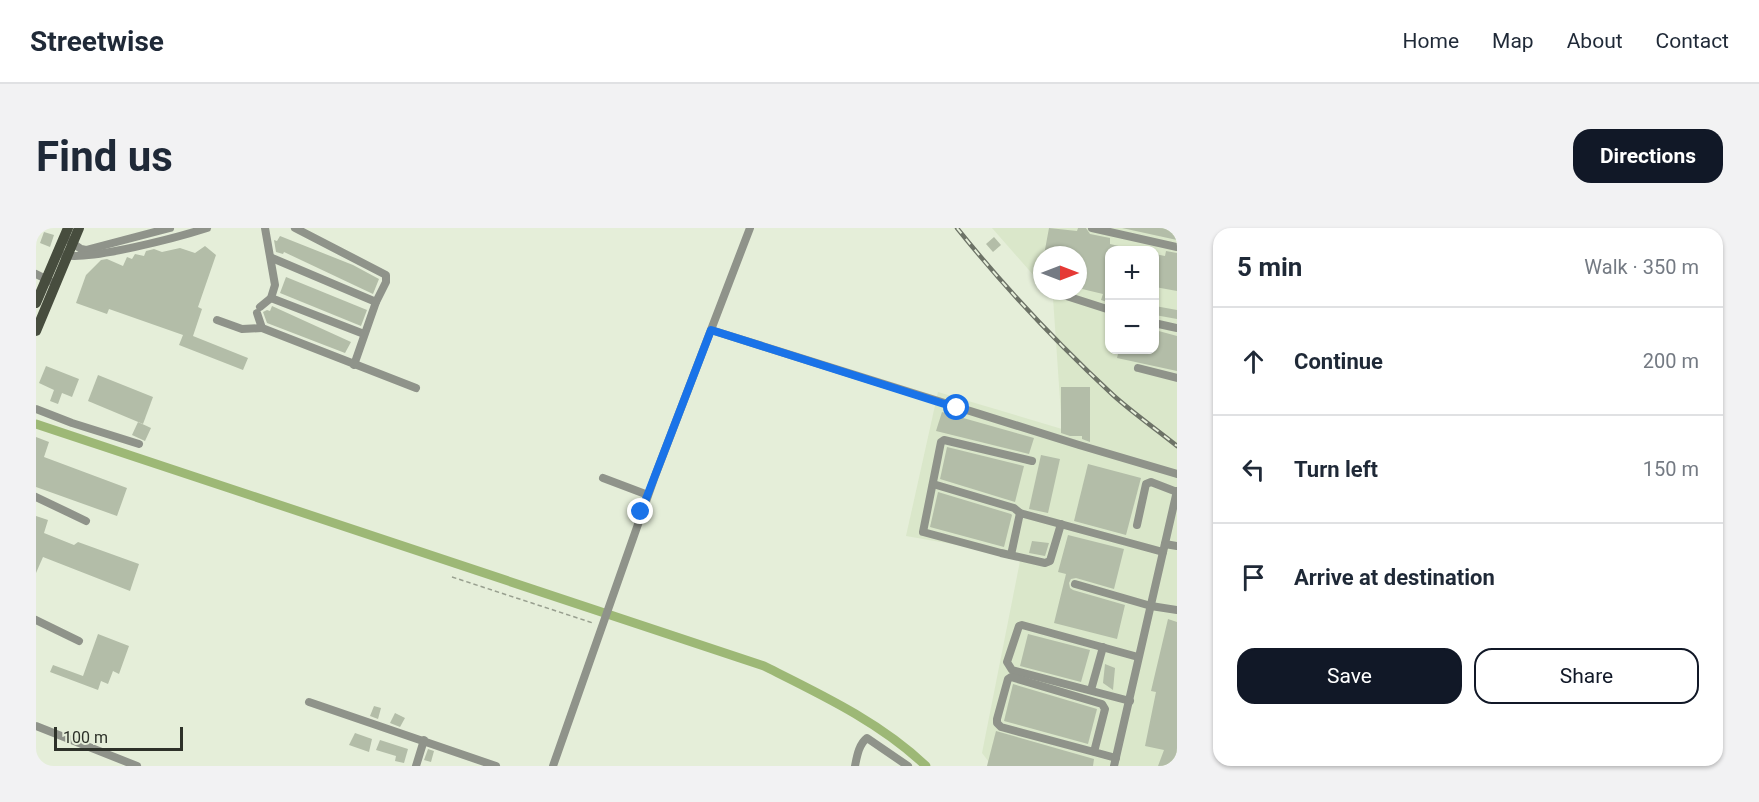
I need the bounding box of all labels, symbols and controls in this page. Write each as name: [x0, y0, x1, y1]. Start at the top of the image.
text: Streetwise: [30, 25, 164, 58]
text: Home: [1403, 29, 1459, 53]
text: Map: [1492, 29, 1534, 53]
text: About: [1567, 29, 1623, 53]
text: Contact: [1656, 29, 1729, 53]
button: Directions: [1573, 129, 1723, 183]
text: Find us: [36, 132, 173, 181]
north arrow: [1033, 246, 1087, 300]
map controls: [1105, 246, 1159, 354]
button: +: [1105, 246, 1159, 300]
text: 5 min: [1237, 252, 1302, 282]
text: Walk · 350 m: [1584, 255, 1699, 279]
button: −: [1105, 300, 1159, 354]
icon: ahead: [1237, 345, 1270, 378]
text: Continue: [1294, 349, 1383, 374]
text: 200 m: [1643, 349, 1699, 373]
route start: [943, 394, 969, 420]
icon: left: [1237, 453, 1270, 486]
text: Turn left: [1294, 457, 1378, 482]
text: 150 m: [1643, 457, 1699, 481]
route end: [627, 498, 653, 524]
icon: arrive: [1237, 561, 1270, 594]
text: Arrive at destination: [1294, 565, 1495, 590]
button: Save: [1237, 648, 1462, 704]
button: Share: [1474, 648, 1699, 704]
scale bar: [54, 724, 183, 752]
text: 100 m: [63, 728, 108, 747]

